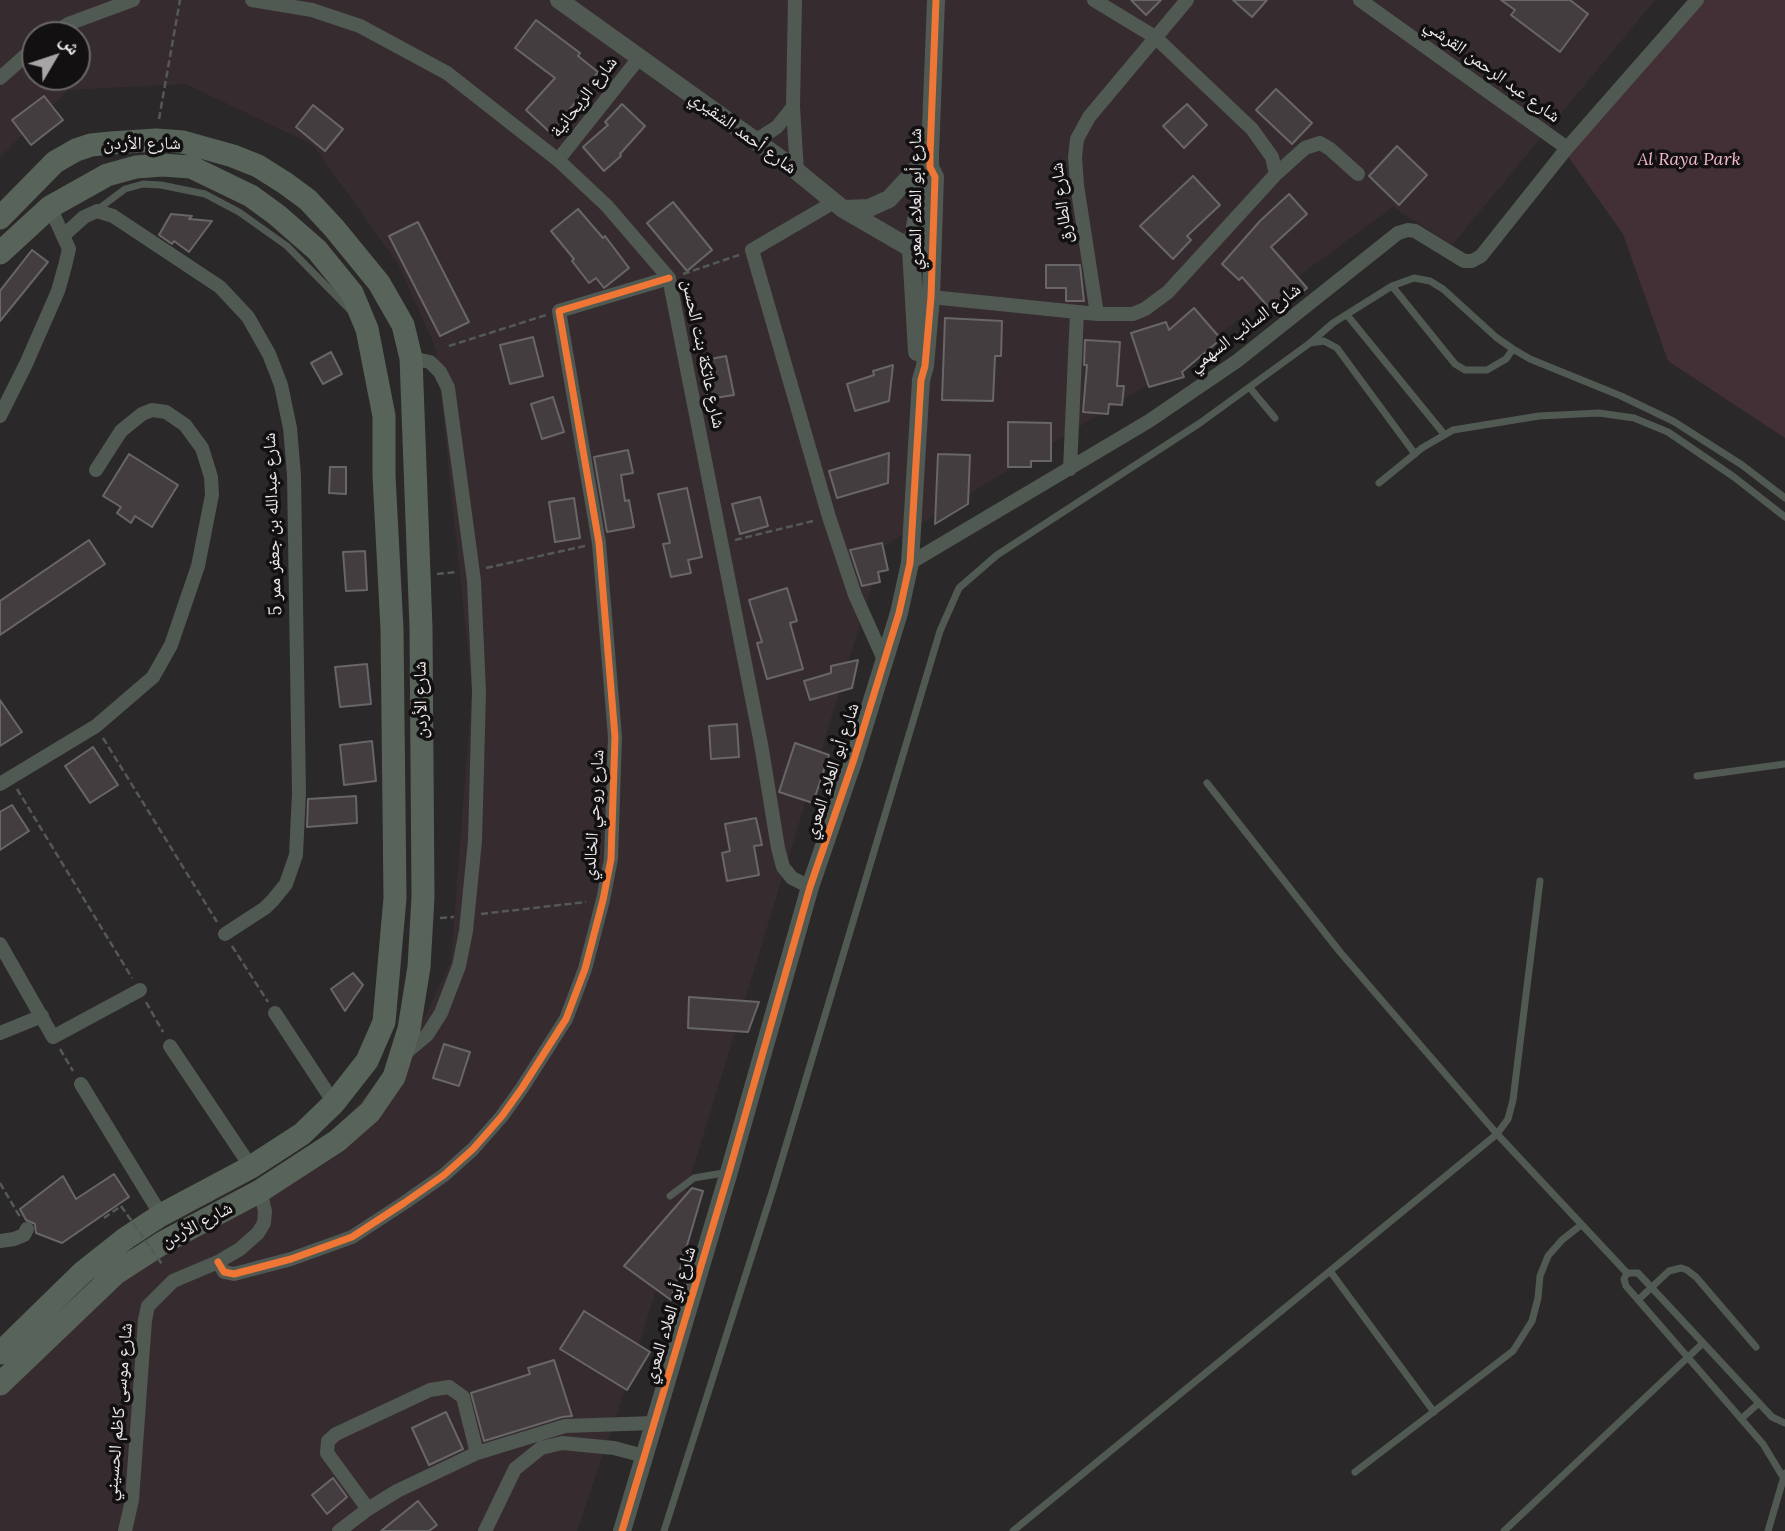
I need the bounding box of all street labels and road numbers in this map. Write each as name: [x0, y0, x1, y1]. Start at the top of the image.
street label: شارع عبد الرحمن القرشي: [1420, 14, 1564, 128]
street label: شارع الريحانية: [546, 52, 622, 142]
street label: شارع أحمد الشقيري: [685, 87, 801, 179]
street label: شارع أبو العلاء المعري: [905, 128, 927, 270]
street label: شارع الأردن: [103, 133, 181, 155]
street label: شارع الطارق: [1046, 161, 1078, 245]
street label: شارع عاتكة بنت الحسن: [677, 277, 729, 431]
street label: شارع السائب السهمي: [1185, 279, 1305, 377]
street label: شارع عبدالله بن جعفر ممر 5: [259, 432, 287, 616]
street label: شارع الأردن: [410, 661, 432, 739]
street label: شارع أبو العلاء المعري: [800, 700, 864, 842]
street label: شارع روحي الخالدي: [579, 749, 609, 881]
street label: شارع الأردن: [158, 1197, 236, 1253]
street label: شارع أبو العلاء المعري: [639, 1244, 701, 1386]
street label: شارع موسى كاظم الحسيني: [100, 1322, 138, 1502]

